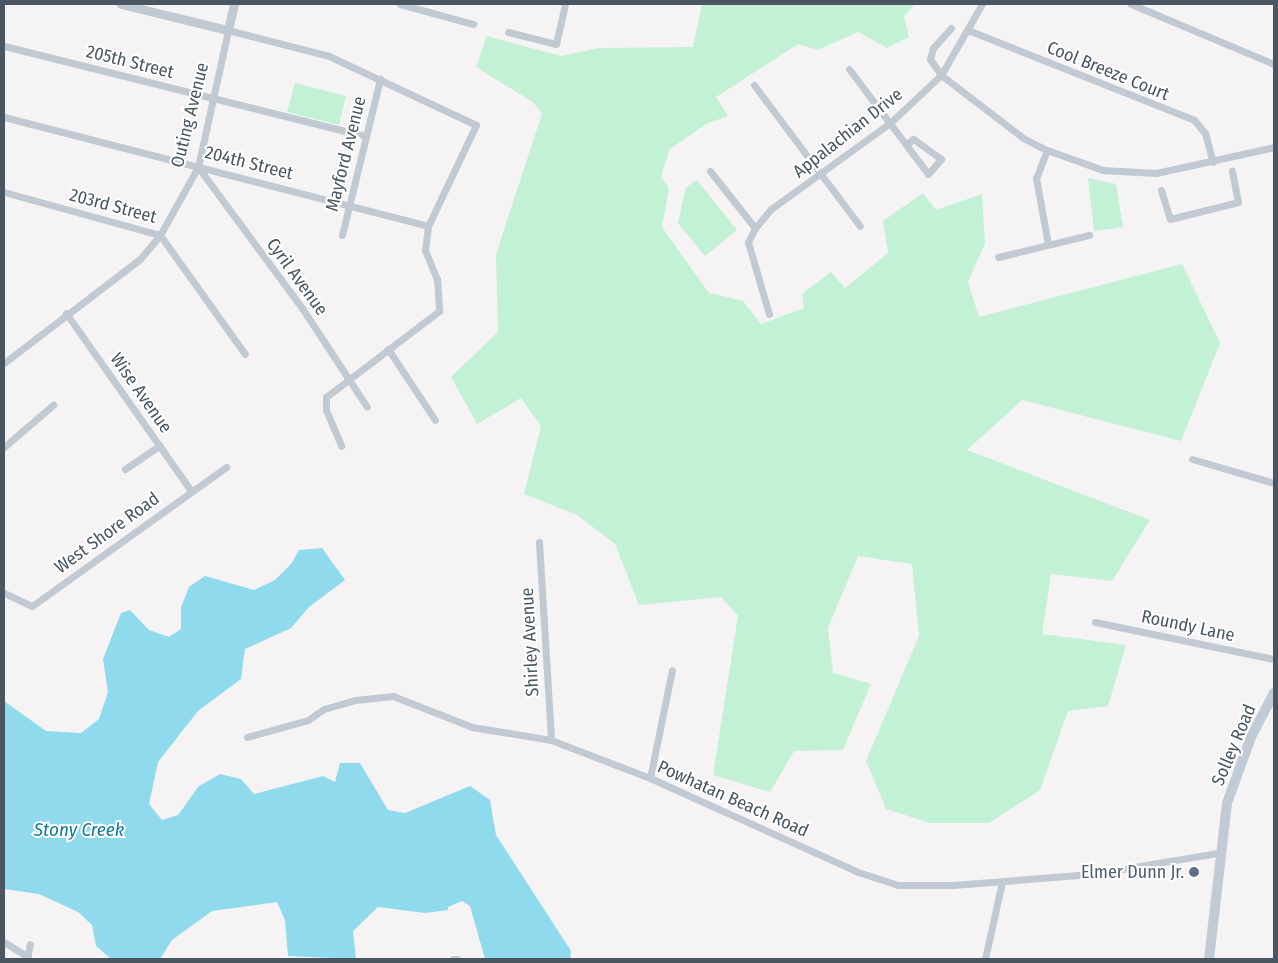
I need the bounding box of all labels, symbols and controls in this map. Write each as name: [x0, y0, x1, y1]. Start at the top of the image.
street label: Cool Breeze Court: [1044, 37, 1172, 105]
street label: 205th Street: [84, 41, 176, 83]
street label: Outing Avenue: [167, 60, 213, 170]
street label: Appalachian Drive: [789, 84, 907, 182]
street label: Mayford Avenue: [321, 94, 371, 214]
street label: 204th Street: [203, 142, 295, 184]
street label: 203rd Street: [67, 184, 159, 228]
street label: Cyril Avenue: [262, 234, 332, 320]
street label: Wise Avenue: [106, 349, 176, 437]
street label: West Shore Road: [50, 488, 164, 578]
street label: Shirley Avenue: [516, 587, 544, 697]
street label: Roundy Lane: [1139, 606, 1237, 646]
street label: Solley Road: [1207, 701, 1261, 789]
street label: Powhatan Beach Road: [654, 756, 812, 842]
water label: Stony Creek: [34, 819, 124, 841]
place label: Elmer Dunn Jr.: [1081, 861, 1184, 883]
marker: Elmer Dunn Jr.: [1188, 866, 1200, 878]

